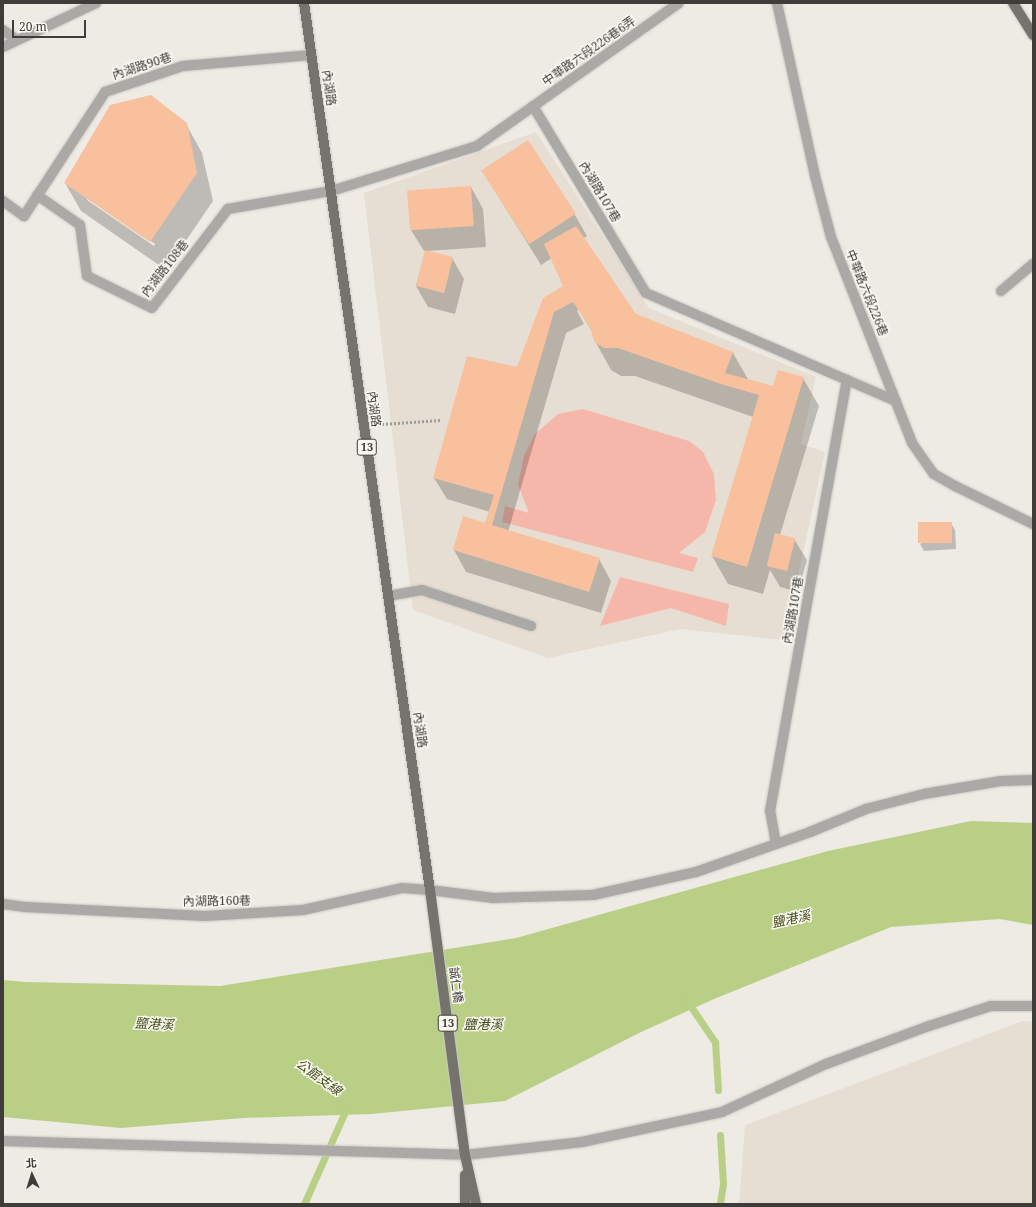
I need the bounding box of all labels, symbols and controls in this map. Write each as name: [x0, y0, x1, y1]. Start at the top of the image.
scale bar: [14, 12, 88, 38]
street label: 中華路六段226巷6弄: [539, 13, 639, 89]
text: 20 m: [19, 18, 47, 35]
street label: 內湖路90巷: [111, 50, 173, 82]
street label: 內湖路: [319, 69, 339, 107]
street label: 內湖路107巷: [576, 159, 624, 225]
street label: 內湖路108巷: [138, 237, 192, 299]
street label: 中華路六段226巷: [843, 248, 891, 338]
street label: 內湖路: [364, 390, 384, 428]
road number: 13: [356, 438, 378, 456]
street label: 內湖路107巷: [780, 575, 806, 645]
street label: 內湖路: [410, 711, 430, 749]
street label: 內湖路160巷: [183, 893, 251, 909]
water label: 鹽港溪: [770, 907, 812, 931]
street label: 誠仁橋: [446, 966, 466, 1004]
road number: 13: [437, 1014, 459, 1032]
water label: 鹽港溪: [134, 1015, 174, 1033]
water label: 鹽港溪: [464, 1016, 502, 1032]
water label: 公館支線: [293, 1055, 345, 1099]
north arrow: [12, 1155, 52, 1195]
text: 北: [25, 1155, 37, 1170]

